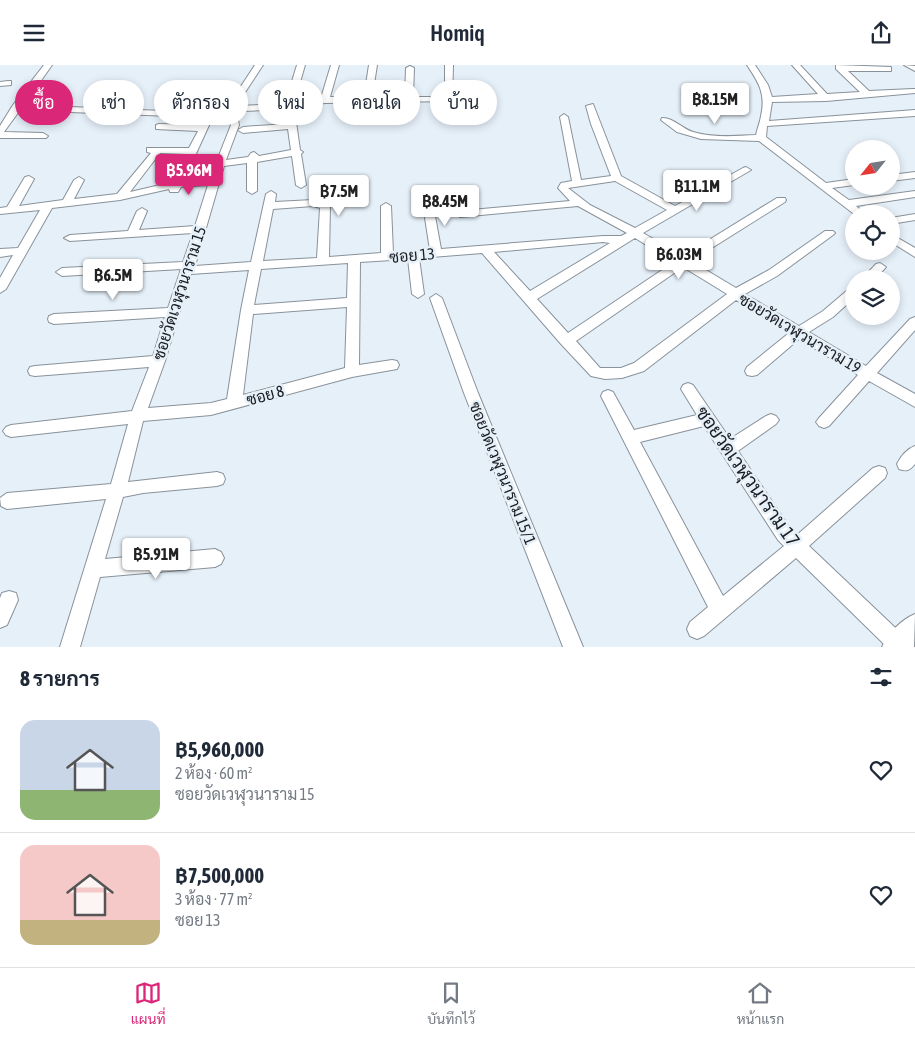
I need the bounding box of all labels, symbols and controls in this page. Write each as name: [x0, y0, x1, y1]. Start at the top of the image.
icon: menu: [20, 19, 48, 47]
icon: share: [867, 19, 895, 47]
text: Homiq: [430, 20, 485, 46]
chip: ซื้อ: [15, 80, 73, 125]
chip: เช่า: [83, 80, 144, 125]
chip: ตัวกรอง: [154, 80, 248, 125]
chip: ใหม่: [258, 80, 323, 125]
chip: คอนโด: [333, 80, 420, 125]
chip: บ้าน: [430, 80, 497, 125]
pin: ฿8.15M: [674, 83, 756, 125]
text: ฿8.15M: [692, 90, 738, 108]
north arrow: [845, 140, 900, 195]
map controls: [845, 140, 900, 325]
pin: ฿5.96M: [148, 153, 230, 196]
text: ฿5.96M: [166, 161, 212, 179]
pin: ฿11.1M: [656, 169, 738, 212]
pin: ฿7.5M: [304, 175, 374, 217]
text: ฿11.1M: [674, 177, 720, 195]
text: ฿7.5M: [320, 182, 358, 200]
pin: ฿8.45M: [404, 185, 486, 227]
text: ฿8.45M: [422, 192, 468, 210]
button: locate: [845, 205, 900, 260]
street label: ซอยวัดเวฬุวนาราม 15: [148, 224, 212, 363]
pin: ฿6.03M: [638, 237, 720, 280]
street label: ซอย 13: [388, 244, 436, 266]
text: ฿6.03M: [656, 245, 702, 263]
pin: ฿6.5M: [78, 259, 148, 301]
text: ฿6.5M: [94, 266, 132, 284]
button: layers: [845, 270, 900, 325]
street label: ซอยวัดเวฬุวนาราม 19: [734, 289, 865, 379]
street label: ซอย 8: [244, 381, 286, 409]
street label: ซอยวัดเวฬุวนาราม 15/1: [463, 399, 541, 548]
street label: ซอยวัดเวฬุวนาราม 17: [690, 402, 805, 551]
pin: ฿5.91M: [115, 537, 197, 580]
text: ฿5.91M: [133, 545, 179, 563]
icon: filters: [867, 663, 895, 691]
text: 8 รายการ: [20, 666, 100, 690]
text: ฿5,960,000: [175, 737, 264, 761]
icon: home: [60, 740, 120, 800]
icon: heart: [867, 756, 895, 784]
text: 2 ห้อง · 60 m²: [175, 764, 253, 782]
text: ซอยวัดเวฬุวนาราม 15: [175, 785, 314, 803]
text: ฿7,500,000: [175, 863, 264, 887]
icon: home: [60, 865, 120, 925]
icon: heart: [867, 881, 895, 909]
text: 3 ห้อง · 77 m²: [175, 890, 253, 908]
text: ซอย 13: [175, 911, 221, 929]
tab: แผนที่: [131, 979, 166, 1027]
tab: บันทึกไว้: [427, 979, 475, 1027]
tab: หน้าแรก: [737, 979, 784, 1027]

